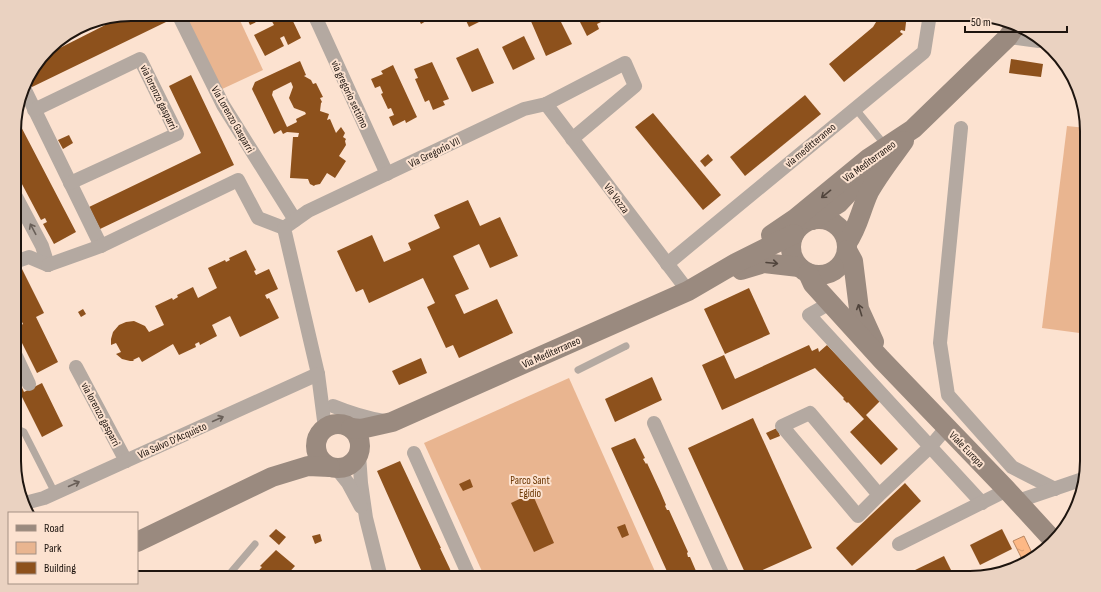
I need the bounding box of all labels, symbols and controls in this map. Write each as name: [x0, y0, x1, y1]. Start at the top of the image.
scale bar: [965, 8, 1067, 34]
text: 50 m: [971, 15, 991, 30]
street label: via gregorio settimo: [328, 58, 371, 131]
street label: via lorenzo gasparri: [137, 63, 180, 132]
street label: Via Lorenzo Gasparri: [208, 84, 257, 155]
street label: via meditteraneo: [782, 120, 839, 170]
street label: Via Gregorio VII: [406, 134, 462, 171]
street label: Via Mediterraneo: [840, 138, 899, 185]
street label: Via Vozza: [601, 181, 632, 216]
one-way arrow: [820, 189, 831, 198]
one-way arrow: [29, 224, 37, 236]
one-way arrow: [765, 260, 778, 267]
one-way arrow: [856, 304, 863, 317]
street label: Via Mediterraneo: [520, 334, 583, 371]
street label: via lorenzo gasparri: [78, 380, 123, 448]
one-way arrow: [212, 415, 224, 422]
street label: Via Salvo D'Acquisto: [136, 419, 209, 461]
street label: Viale Europa: [946, 429, 987, 470]
park label: Parco Sant Egidio: [510, 474, 550, 500]
one-way arrow: [68, 480, 80, 487]
legend: [8, 512, 138, 584]
text: Road: [44, 521, 64, 536]
text: Park: [44, 541, 62, 556]
text: Building: [44, 561, 76, 576]

